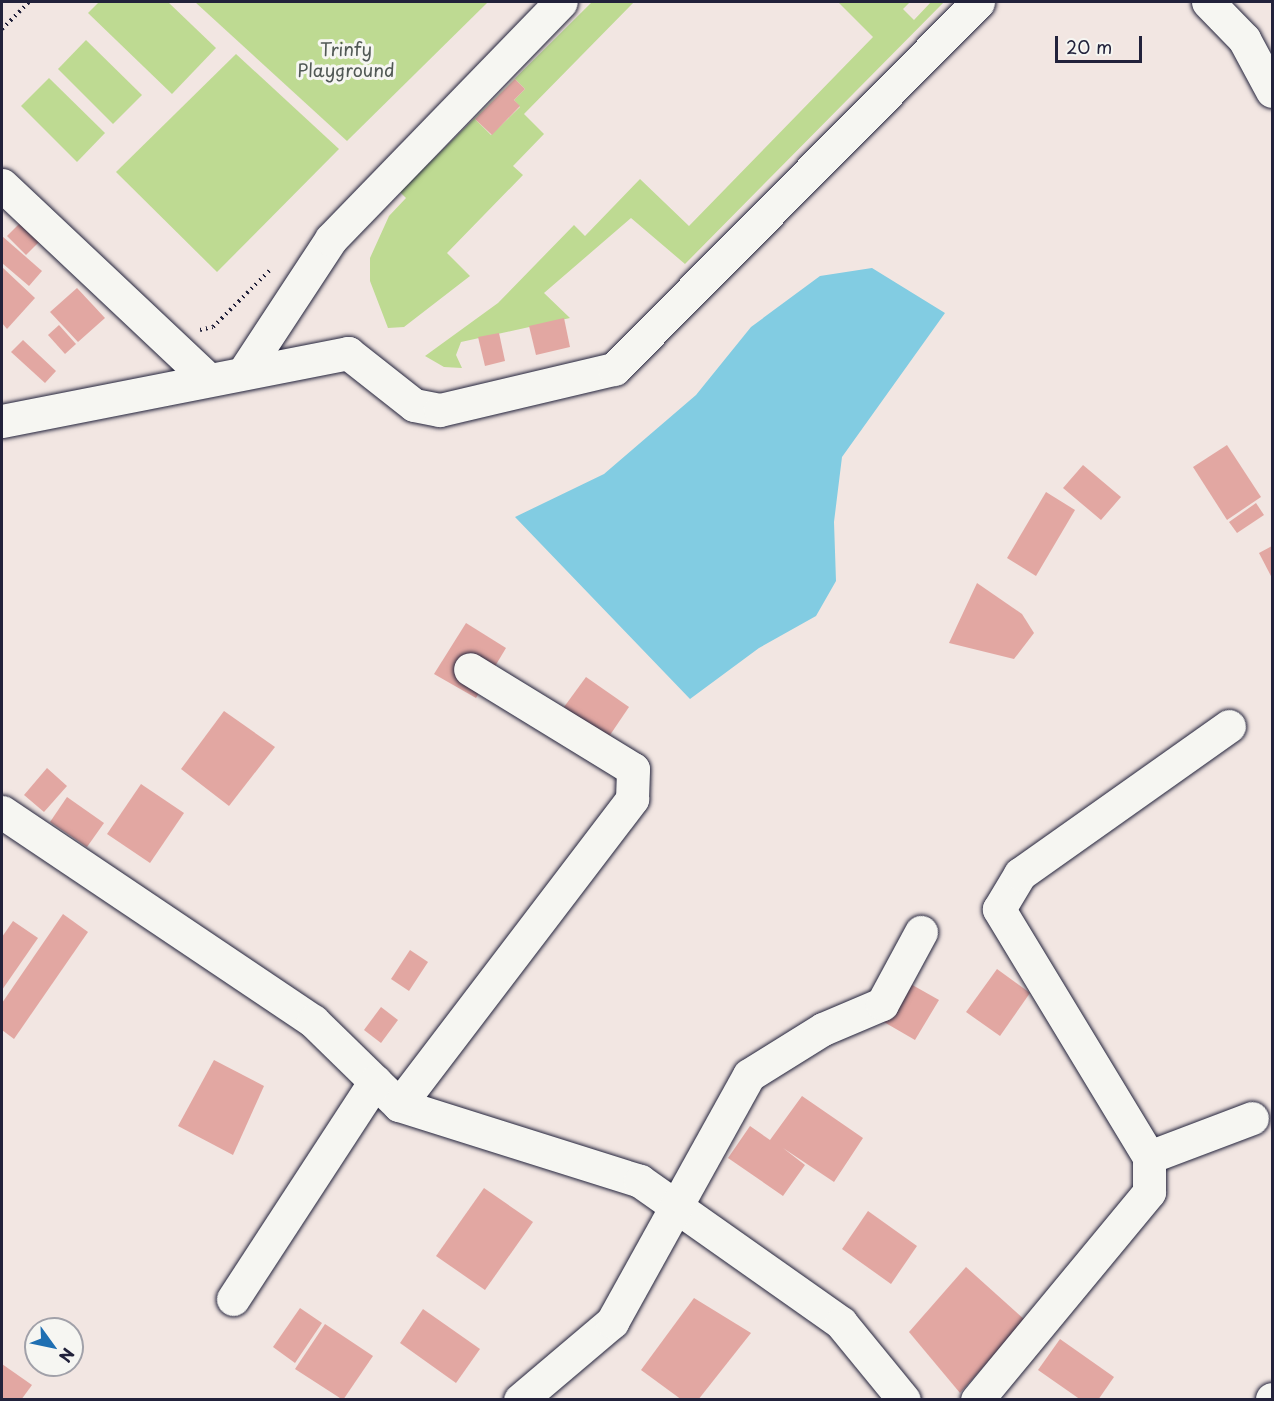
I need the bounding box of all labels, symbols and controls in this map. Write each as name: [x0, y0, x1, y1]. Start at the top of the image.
scale bar: [1058, 24, 1145, 62]
text: 20 m: [1066, 33, 1112, 60]
park label: Trinfy Playground: [297, 39, 395, 82]
north arrow: [24, 1317, 84, 1377]
text: N: [54, 1344, 81, 1368]

